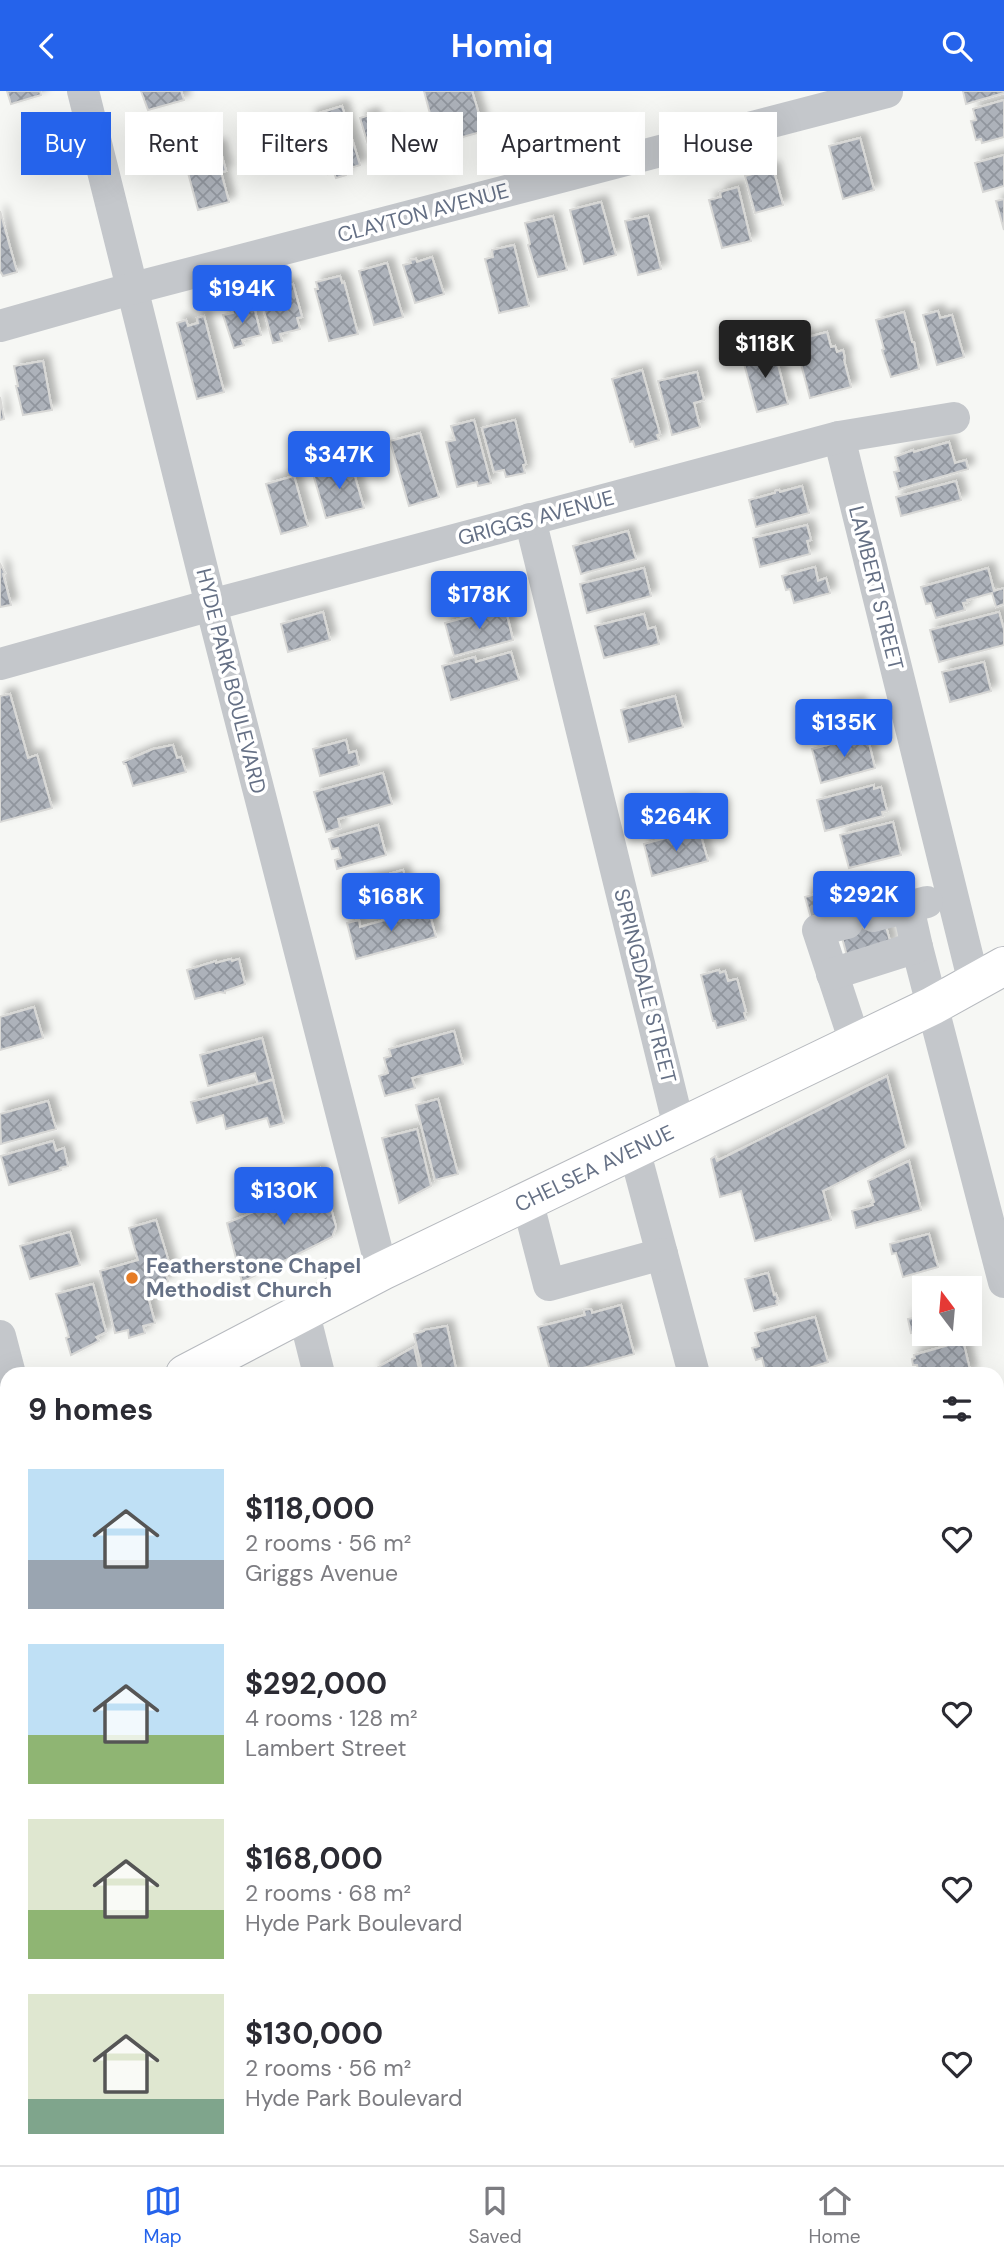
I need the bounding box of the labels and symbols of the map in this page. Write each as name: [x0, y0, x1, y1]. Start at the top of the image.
street label: CLAYTON AVENUE: [334, 177, 512, 249]
pin: $194K: [193, 265, 291, 325]
pin: $118K: [716, 321, 814, 380]
pin: $347K: [290, 431, 388, 491]
street label: GRIGGS AVENUE: [455, 484, 617, 552]
street label: LAMBERT STREET: [842, 503, 910, 673]
street label: HYDE PARK BOULEVARD: [189, 565, 273, 797]
pin: $178K: [430, 571, 528, 631]
pin: $135K: [795, 699, 893, 759]
pin: $264K: [627, 793, 725, 853]
pin: $292K: [815, 871, 913, 931]
pin: $168K: [342, 873, 440, 933]
street label: SPRINGDALE STREET: [607, 886, 683, 1086]
street label: CHELSEA AVENUE: [510, 1118, 678, 1219]
pin: $130K: [235, 1167, 333, 1227]
place label: Featherstone Chapel Methodist Church: [146, 1252, 361, 1304]
marker: Featherstone Chapel Methodist Church: [124, 1270, 140, 1286]
north arrow: [912, 1276, 982, 1346]

